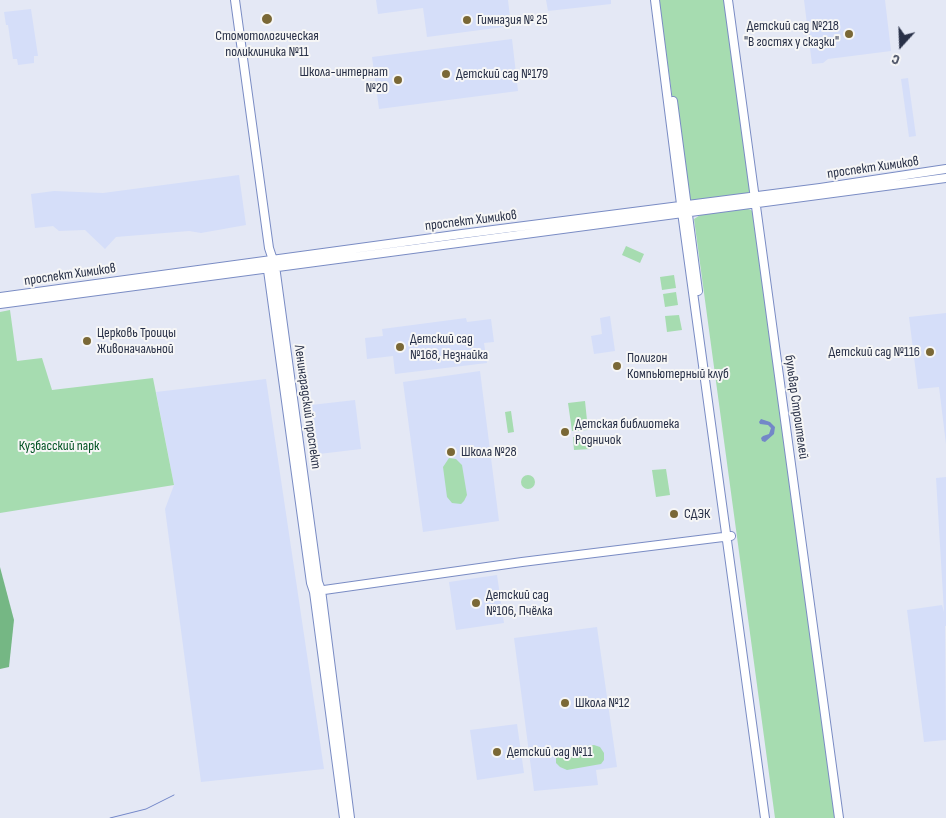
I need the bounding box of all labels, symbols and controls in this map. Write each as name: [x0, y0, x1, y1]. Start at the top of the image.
marker: Стомотологическая поликлиника №11: [260, 12, 274, 26]
place label: Гимназия № 25: [477, 12, 548, 28]
marker: Гимназия № 25: [461, 14, 473, 26]
place label: Детский сад №218 "В гостях у сказки": [744, 18, 839, 50]
north arrow: [876, 20, 926, 70]
place label: Стомотологическая поликлиника №11: [215, 28, 319, 60]
marker: Детский сад №218 "В гостях у сказки": [843, 28, 855, 40]
text: С: [889, 50, 902, 69]
place label: Школа-интернат №20: [299, 64, 388, 96]
place label: Детский сад №179: [456, 66, 548, 82]
marker: Детский сад №179: [440, 68, 452, 80]
marker: Школа-интернат №20: [392, 74, 404, 86]
street label: проспект Химиков: [826, 153, 920, 183]
street label: проспект Химиков: [424, 207, 518, 235]
street label: проспект Химиков: [23, 260, 117, 290]
place label: Церковь Троицы Живоначальной: [97, 325, 176, 358]
place label: Детский сад №168, Незнайка: [410, 331, 488, 364]
marker: Церковь Троицы Живоначальной: [81, 335, 93, 347]
marker: Детский сад №168, Незнайка: [394, 341, 406, 353]
street label: Ленинградский проспект: [290, 344, 324, 470]
place label: Детский сад №116: [829, 344, 920, 360]
marker: Детский сад №116: [924, 346, 936, 358]
place label: Полигон Компьютерный клуб: [627, 350, 729, 382]
street label: бульвар Строителей: [780, 354, 812, 460]
marker: Полигон Компьютерный клуб: [611, 360, 623, 372]
place label: Детская библиотека Родничок: [575, 416, 679, 448]
marker: Детская библиотека Родничок: [559, 426, 571, 438]
park label: Кузбасский парк: [19, 438, 99, 454]
place label: Школа №28: [461, 444, 517, 460]
marker: Школа №28: [445, 446, 457, 458]
place label: СДЭК: [684, 506, 710, 522]
marker: СДЭК: [668, 508, 680, 520]
place label: Детский сад №106, Пчёлка: [486, 587, 553, 620]
marker: Детский сад №106, Пчёлка: [470, 597, 482, 609]
place label: Школа №12: [575, 695, 630, 711]
marker: Школа №12: [559, 697, 571, 709]
place label: Детский сад №11: [507, 744, 592, 760]
marker: Детский сад №11: [491, 746, 503, 758]

